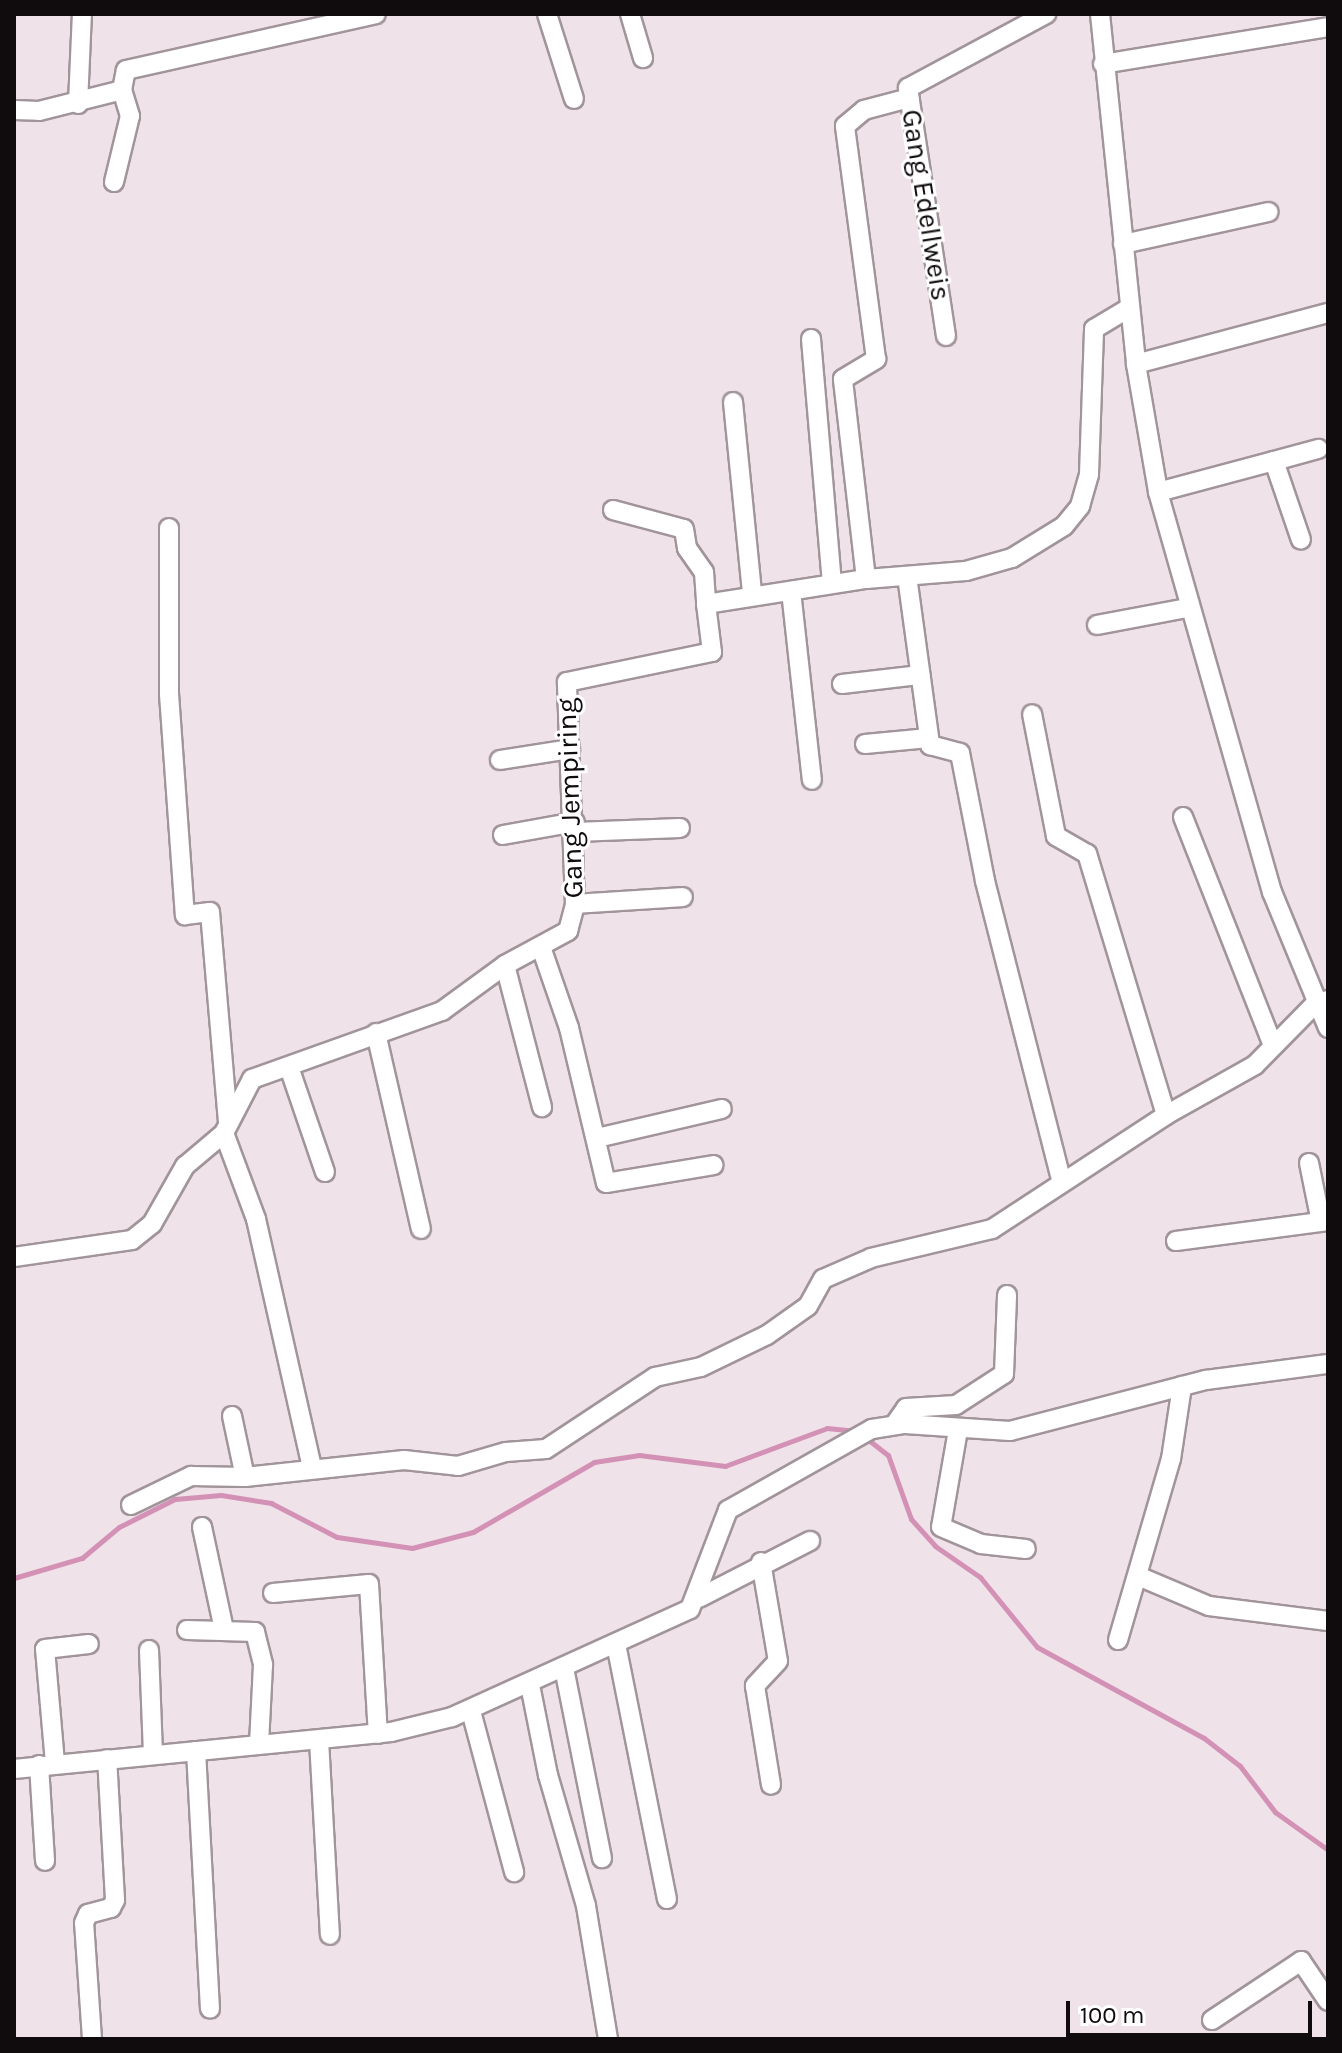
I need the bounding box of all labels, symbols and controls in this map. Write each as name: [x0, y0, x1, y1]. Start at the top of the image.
street label: Gang Edellweis: [894, 107, 958, 303]
street label: Gang Jempiring: [550, 697, 590, 899]
scale bar: [1070, 1985, 1316, 2035]
text: 100 m: [1080, 2001, 1145, 2029]

